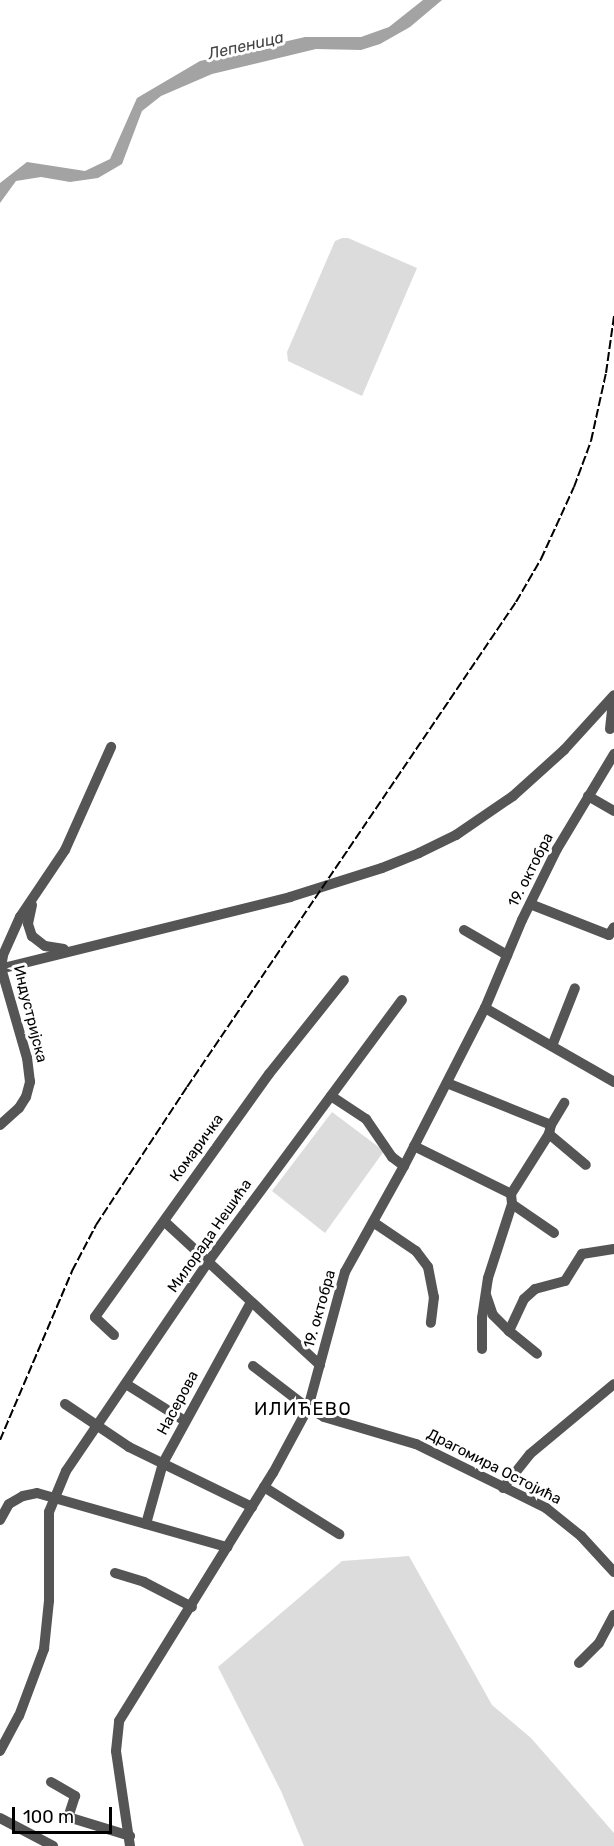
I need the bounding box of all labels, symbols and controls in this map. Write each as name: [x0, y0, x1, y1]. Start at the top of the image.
water label: Лепеница: [206, 28, 286, 64]
street label: 19. октобра: [505, 830, 557, 910]
street label: Индустријска: [9, 963, 51, 1065]
street label: Комаричка: [167, 1111, 227, 1185]
street label: Милорада Нешића: [164, 1176, 256, 1296]
street label: 19. октобра: [300, 1268, 340, 1350]
street label: Насерова: [154, 1368, 202, 1438]
district label: ИЛИЋЕВО: [254, 1398, 352, 1420]
street label: Драгомира Остојића: [424, 1425, 564, 1509]
scale bar: [15, 1795, 116, 1833]
text: 100 m: [23, 1806, 74, 1828]

